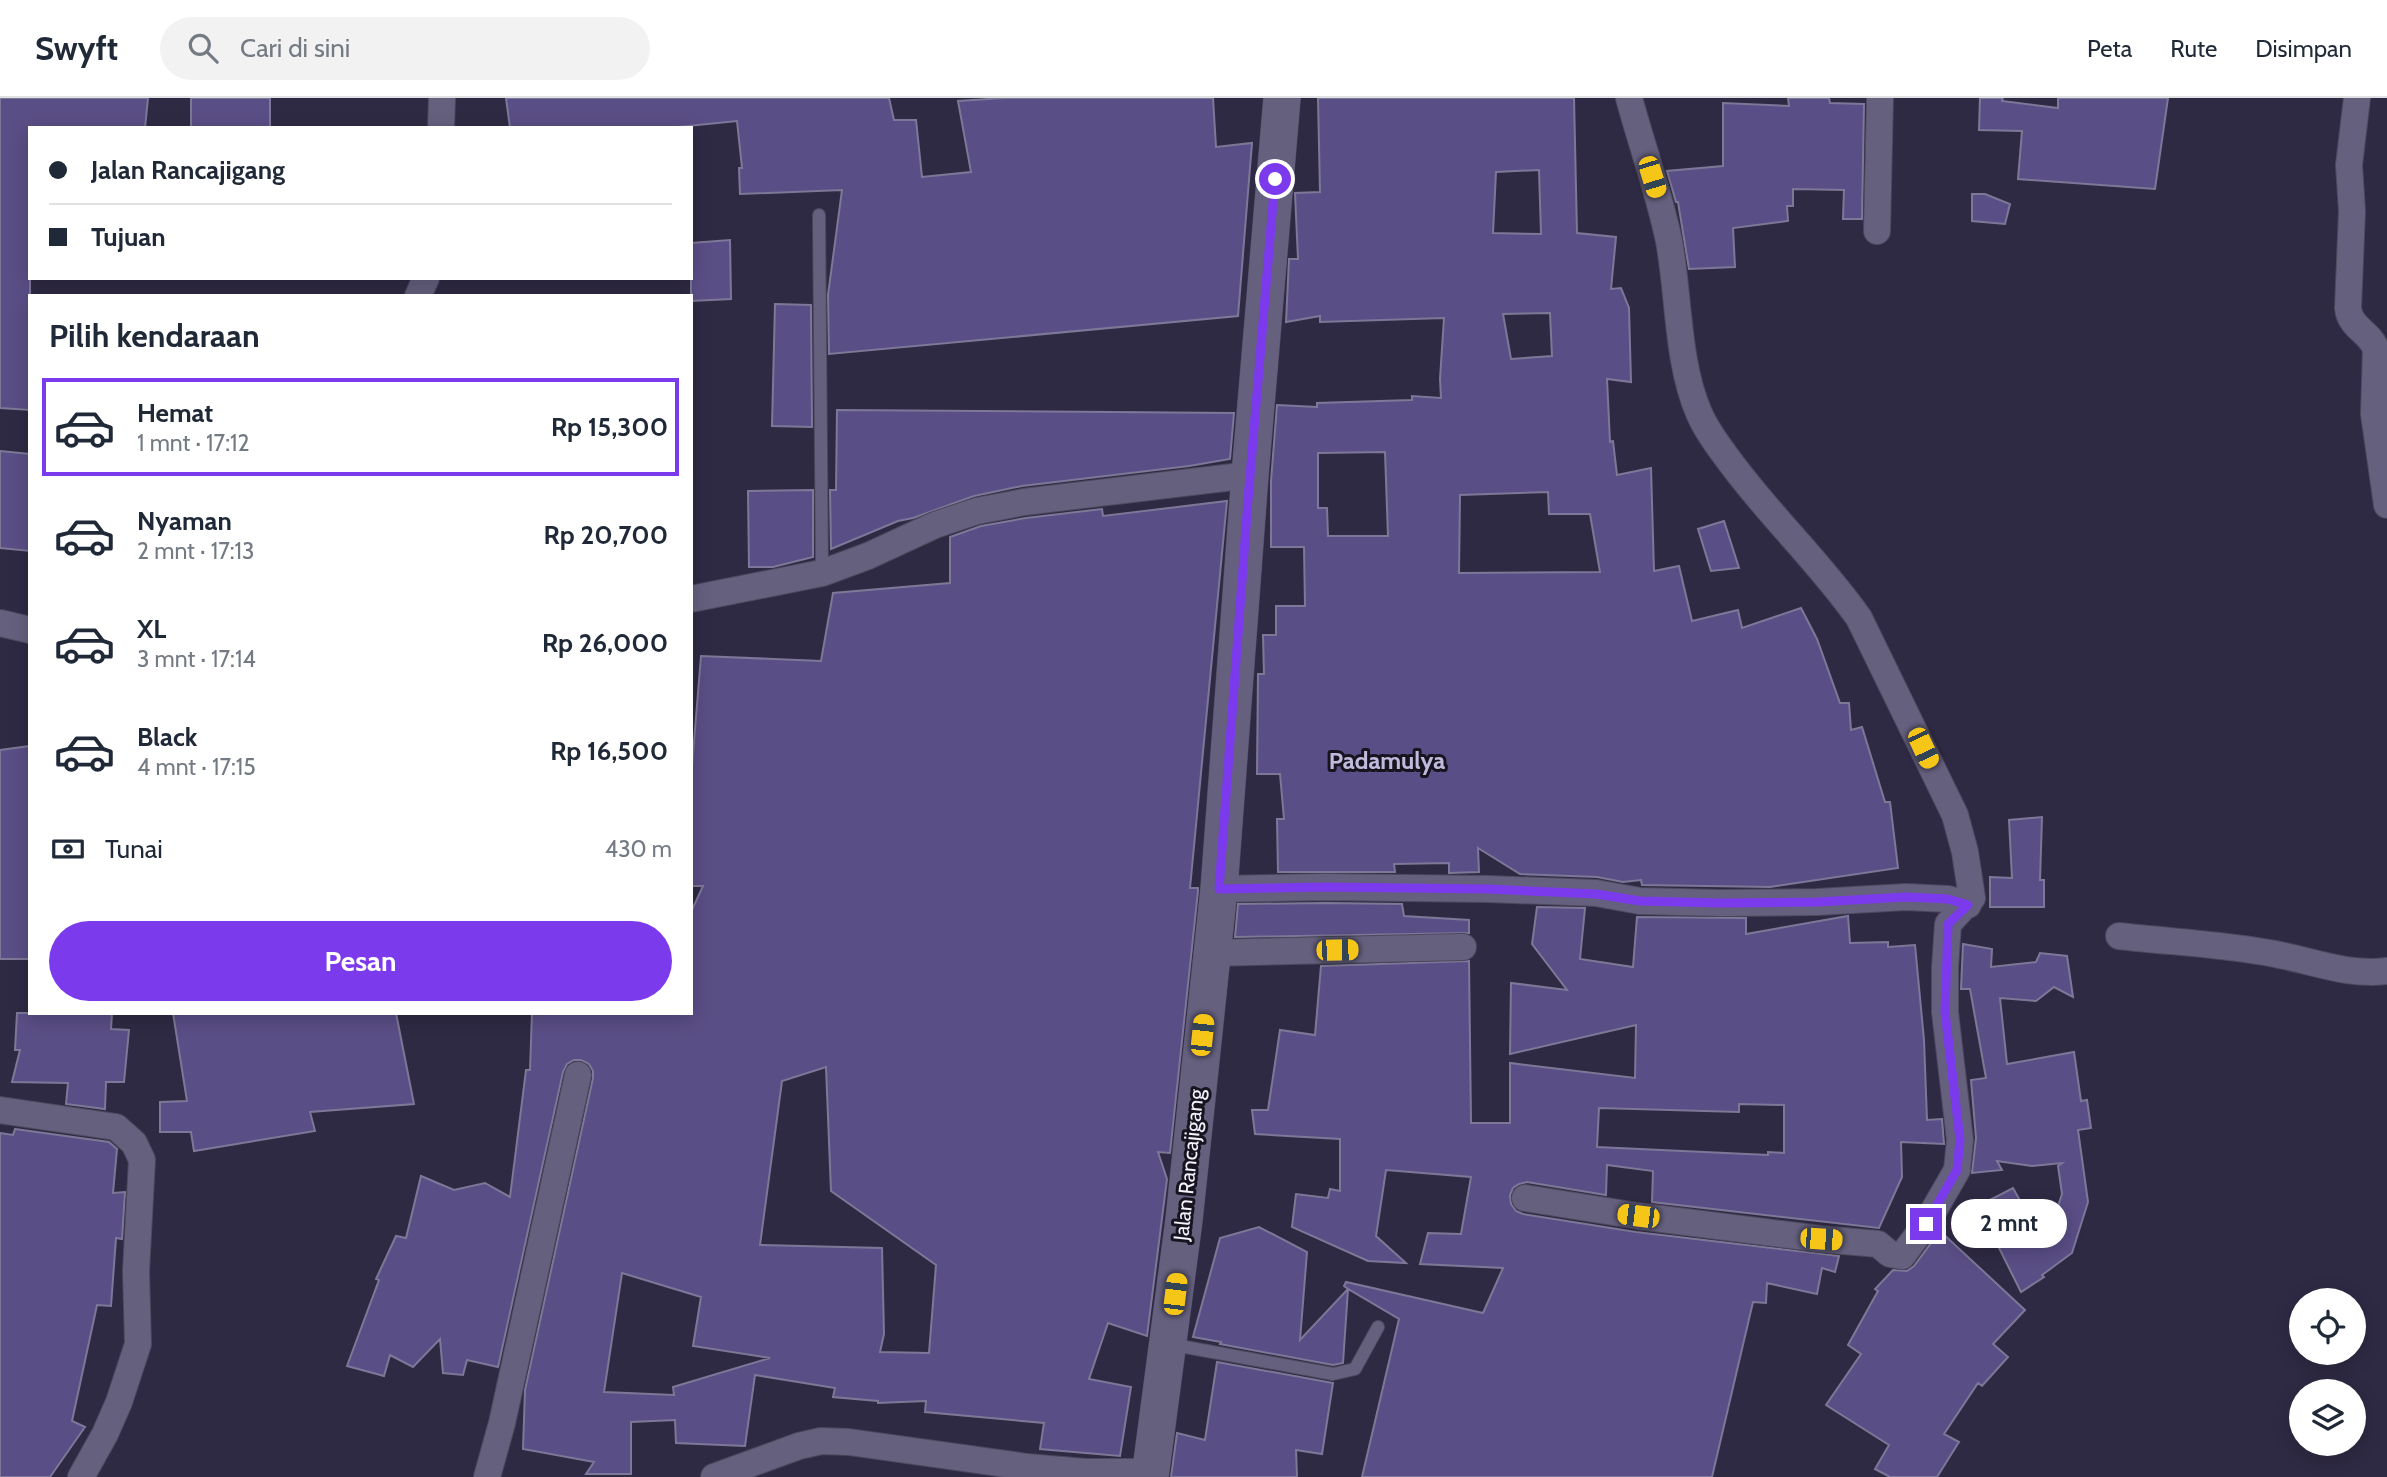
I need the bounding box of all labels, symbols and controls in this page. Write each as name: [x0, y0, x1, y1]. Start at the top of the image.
search box: [160, 17, 650, 80]
text: Swyft: [35, 28, 118, 68]
icon: search: [184, 29, 222, 67]
text: Cari di sini: [240, 32, 350, 64]
text: Peta: [2087, 34, 2132, 63]
text: Rute: [2170, 34, 2217, 63]
text: Disimpan: [2255, 34, 2352, 63]
text: Jalan Rancajigang: [91, 154, 285, 186]
car: [1636, 154, 1669, 200]
route start: [1259, 163, 1291, 195]
text: Tujuan: [91, 221, 166, 253]
text: Pilih kendaraan: [49, 316, 260, 355]
icon: car: [53, 396, 116, 459]
text: Hemat: [137, 397, 213, 429]
text: Rp 15,300: [551, 411, 668, 443]
text: 1 mnt · 17:12: [137, 429, 250, 457]
icon: car: [53, 504, 116, 567]
text: Nyaman: [137, 505, 232, 537]
text: Rp 20,700: [544, 519, 668, 551]
text: 2 mnt · 17:13: [137, 537, 254, 565]
icon: car: [53, 612, 116, 675]
text: XL: [137, 613, 166, 645]
text: Rp 26,000: [542, 627, 668, 659]
text: 3 mnt · 17:14: [137, 645, 256, 673]
icon: car: [53, 720, 116, 783]
text: Black: [137, 721, 197, 753]
car: [1905, 725, 1942, 771]
text: Rp 16,500: [550, 735, 668, 767]
district label: Padamulya: [1329, 746, 1445, 775]
text: 4 mnt · 17:15: [137, 753, 256, 781]
icon: cash: [49, 830, 87, 868]
text: Tunai: [105, 833, 163, 865]
text: 430 m: [605, 835, 672, 863]
button: Pesan: [49, 921, 672, 1001]
car: [1316, 939, 1359, 961]
car: [1190, 1013, 1215, 1057]
street label: Jalan Rancajigang: [1168, 1087, 1210, 1243]
callout: 2 mnt: [1951, 1200, 2066, 1248]
car: [1616, 1203, 1661, 1229]
route end: [1910, 1208, 1942, 1240]
text: 2 mnt: [1980, 1209, 2038, 1237]
car: [1800, 1227, 1843, 1251]
car: [1163, 1272, 1188, 1316]
map controls: [2289, 1288, 2366, 1456]
button: locate: [2289, 1288, 2366, 1365]
button: layers: [2289, 1379, 2366, 1456]

